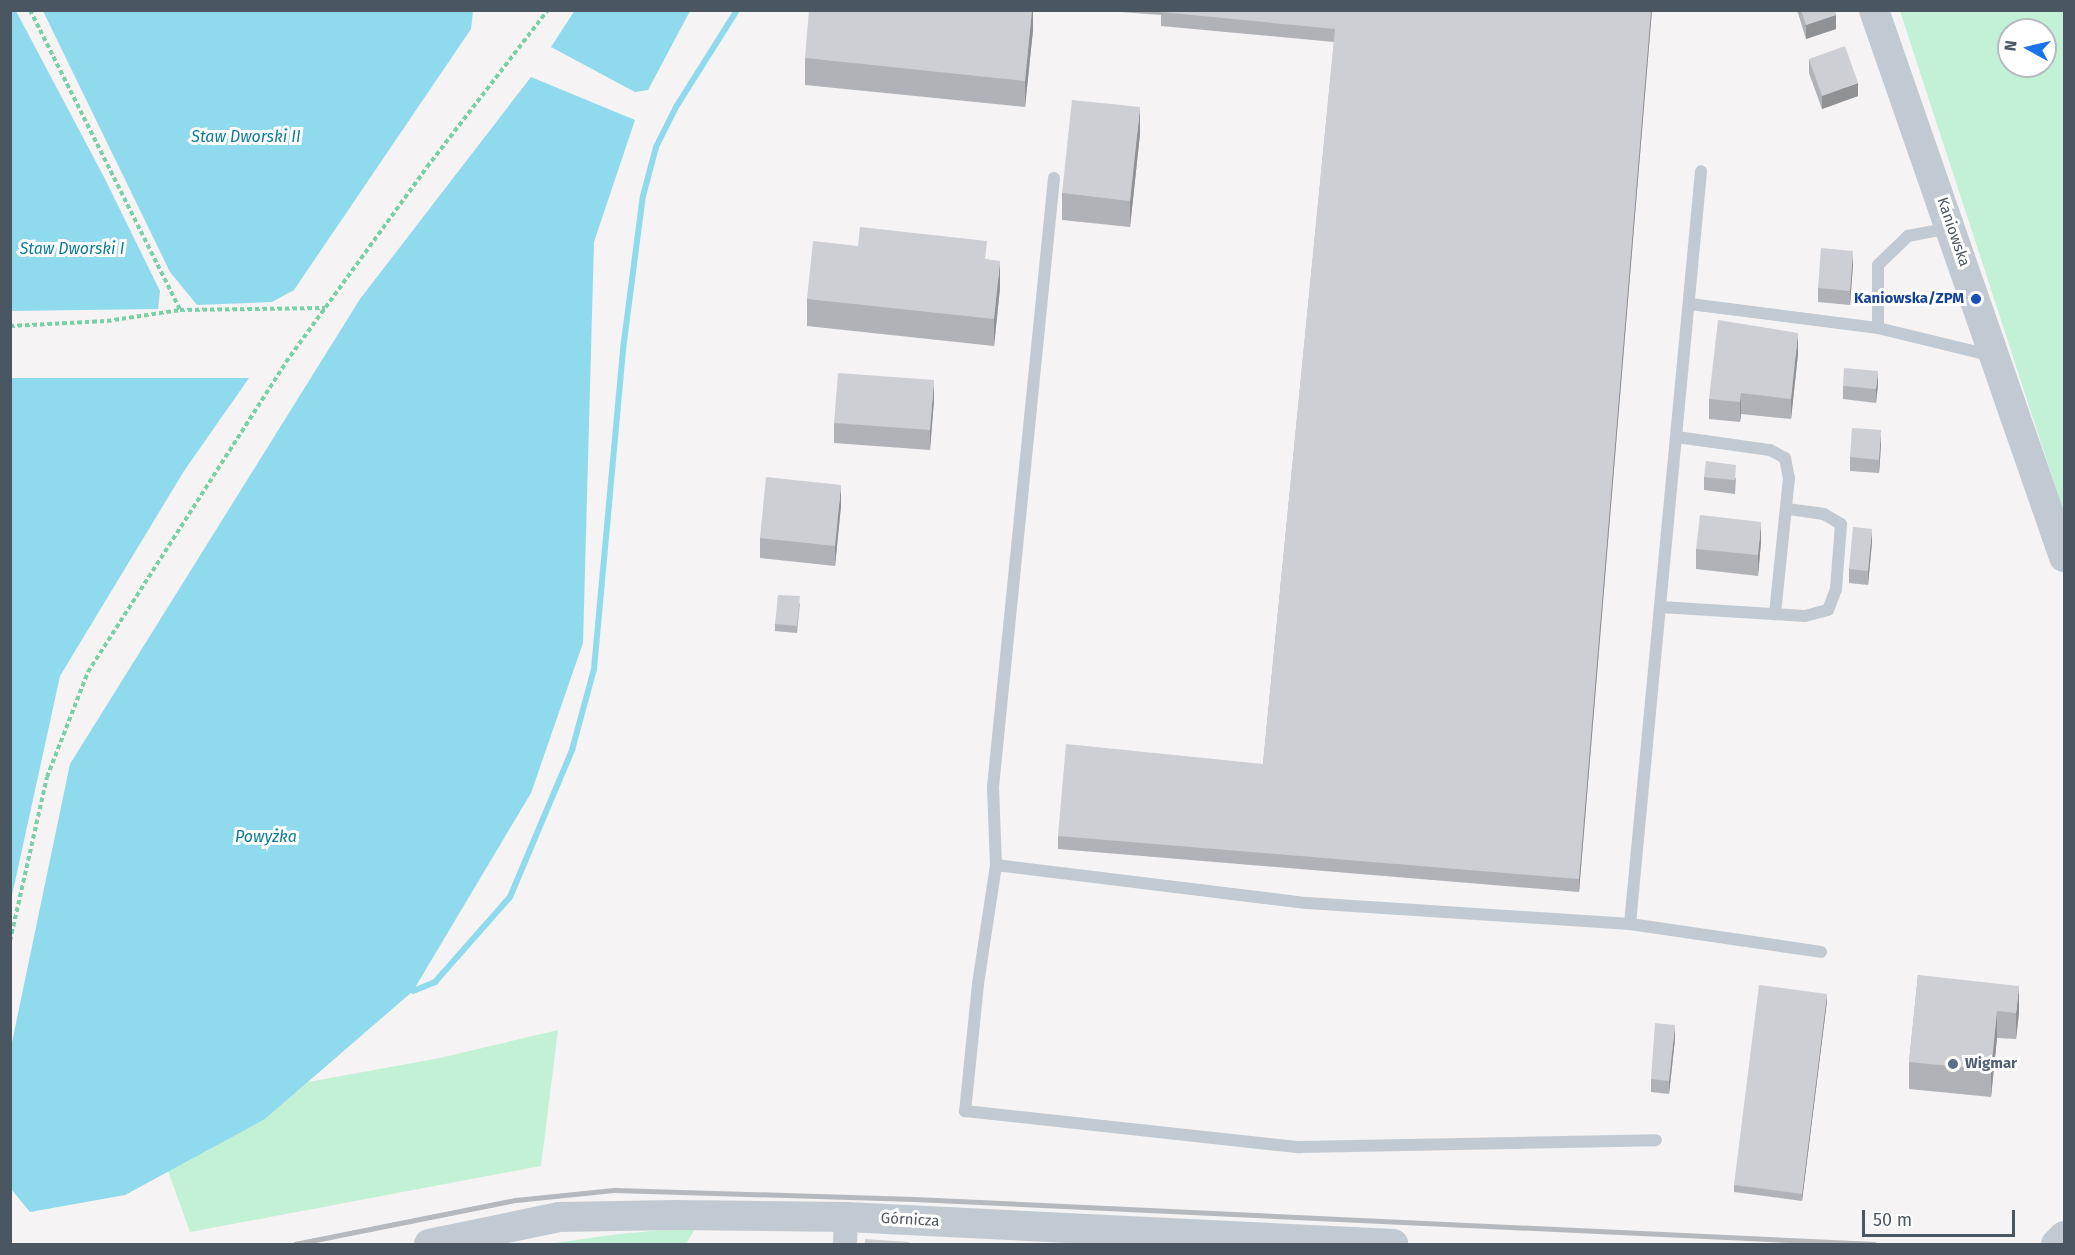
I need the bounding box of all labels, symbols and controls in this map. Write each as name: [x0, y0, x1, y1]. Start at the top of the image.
north arrow: [1997, 18, 2057, 78]
text: N: [2001, 39, 2021, 52]
water label: Staw Dworski II: [191, 127, 301, 147]
street label: Kaniowska: [1933, 195, 1973, 269]
water label: Staw Dworski I: [20, 239, 124, 259]
place label: Kaniowska/ZPM: [1854, 290, 1964, 308]
marker: Kaniowska/ZPM: [1969, 292, 1983, 306]
water label: Powyżka: [235, 827, 297, 847]
place label: Wigmar: [1965, 1055, 2017, 1073]
marker: Wigmar: [1946, 1057, 1960, 1071]
scale bar: [1865, 1198, 2018, 1236]
street label: Górnicza: [880, 1209, 940, 1231]
text: 50 m: [1873, 1209, 1912, 1231]

